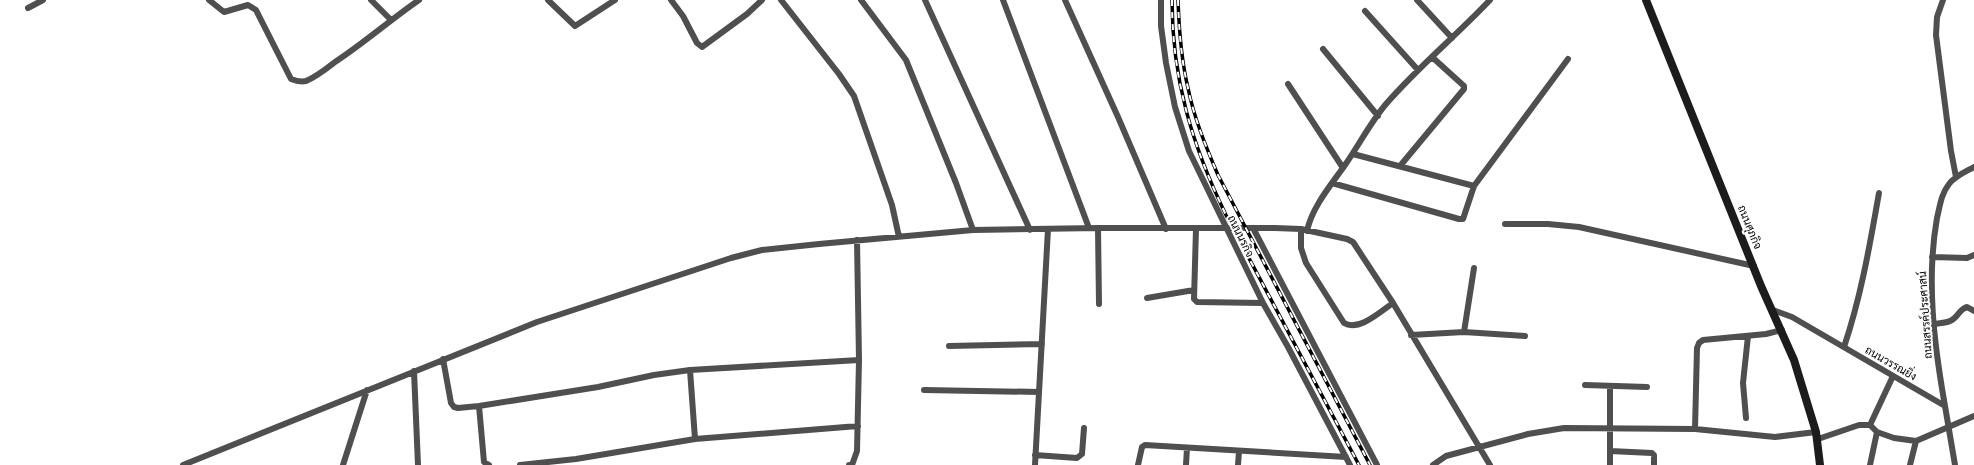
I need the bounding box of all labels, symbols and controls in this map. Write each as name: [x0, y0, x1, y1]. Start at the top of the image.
street label: ถนนศุภกิจ: [1733, 203, 1764, 252]
street label: ถนนนรกิจ: [1226, 213, 1256, 259]
street label: ถนนสรรค์ประศาสน์: [1914, 271, 1934, 359]
street label: ถนนวรรณยิ่ง: [1863, 340, 1921, 382]

